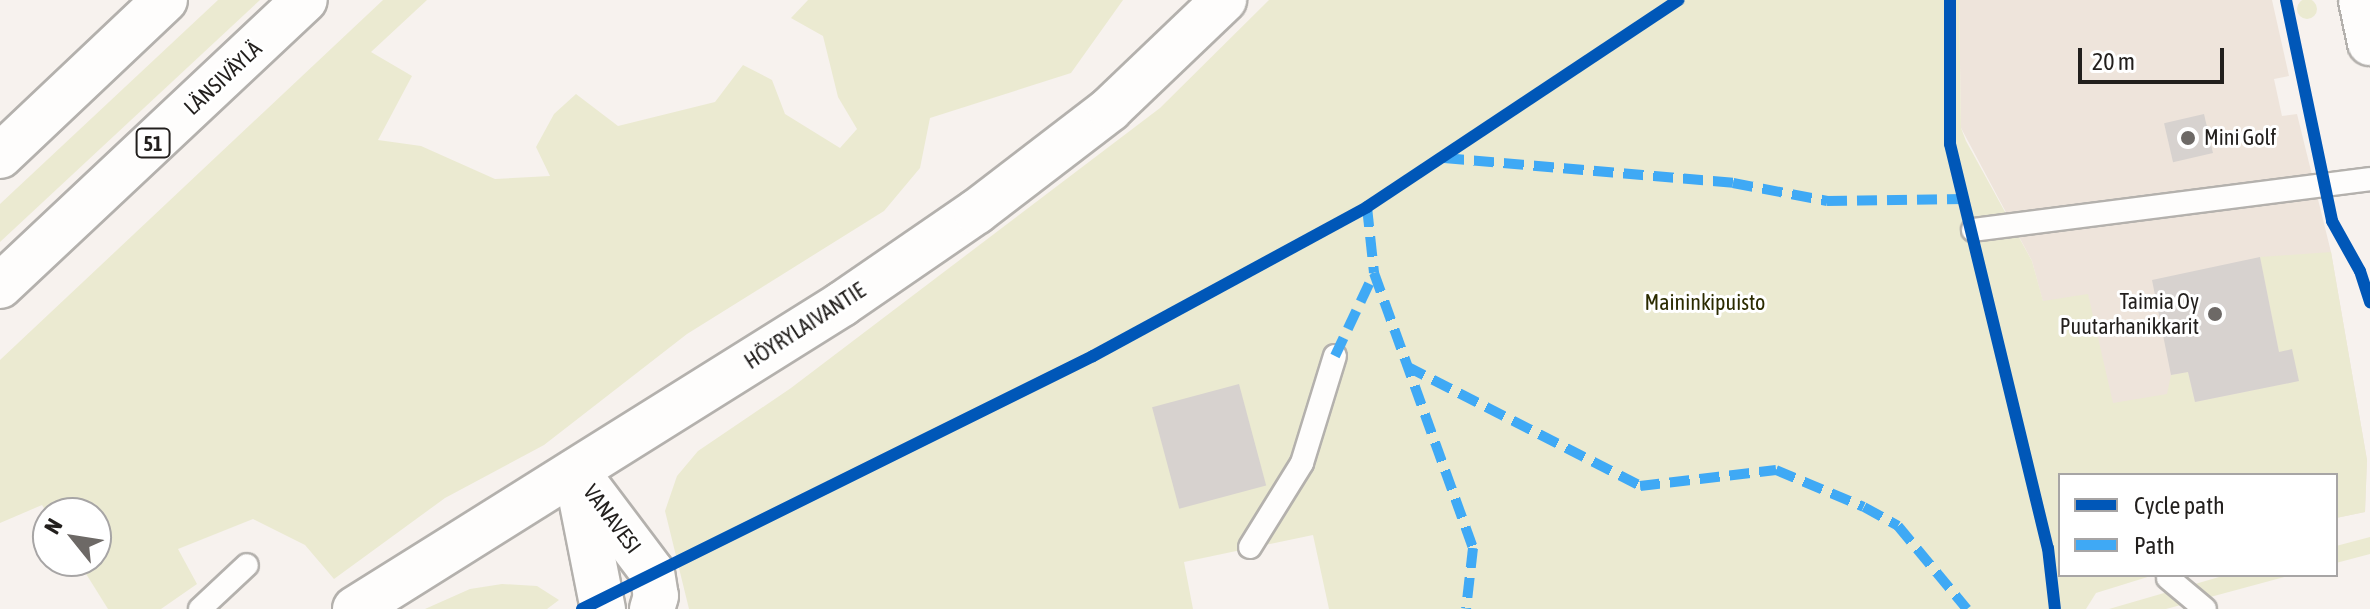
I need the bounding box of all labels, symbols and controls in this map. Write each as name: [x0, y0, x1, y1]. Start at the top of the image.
scale bar: [2082, 32, 2228, 82]
street label: LÄNSIVÄYLÄ: [179, 36, 267, 120]
text: 20 m: [2092, 48, 2135, 75]
place label: Mini Golf: [2204, 125, 2276, 151]
road number: 51: [135, 127, 171, 159]
marker: Mini Golf: [2179, 129, 2197, 147]
street label: HÖYRYLAIVANTIE: [740, 277, 870, 375]
place label: Taimia Oy Puutarhanikkarit: [2060, 288, 2199, 340]
park label: Maininkipuisto: [1645, 290, 1765, 316]
marker: Taimia Oy Puutarhanikkarit: [2206, 305, 2224, 323]
legend: [2058, 473, 2338, 577]
street label: VANAVESI: [578, 479, 646, 559]
text: Cycle path: [2134, 492, 2225, 519]
north arrow: [32, 497, 112, 577]
text: N: [38, 514, 67, 538]
text: Path: [2134, 532, 2175, 559]

